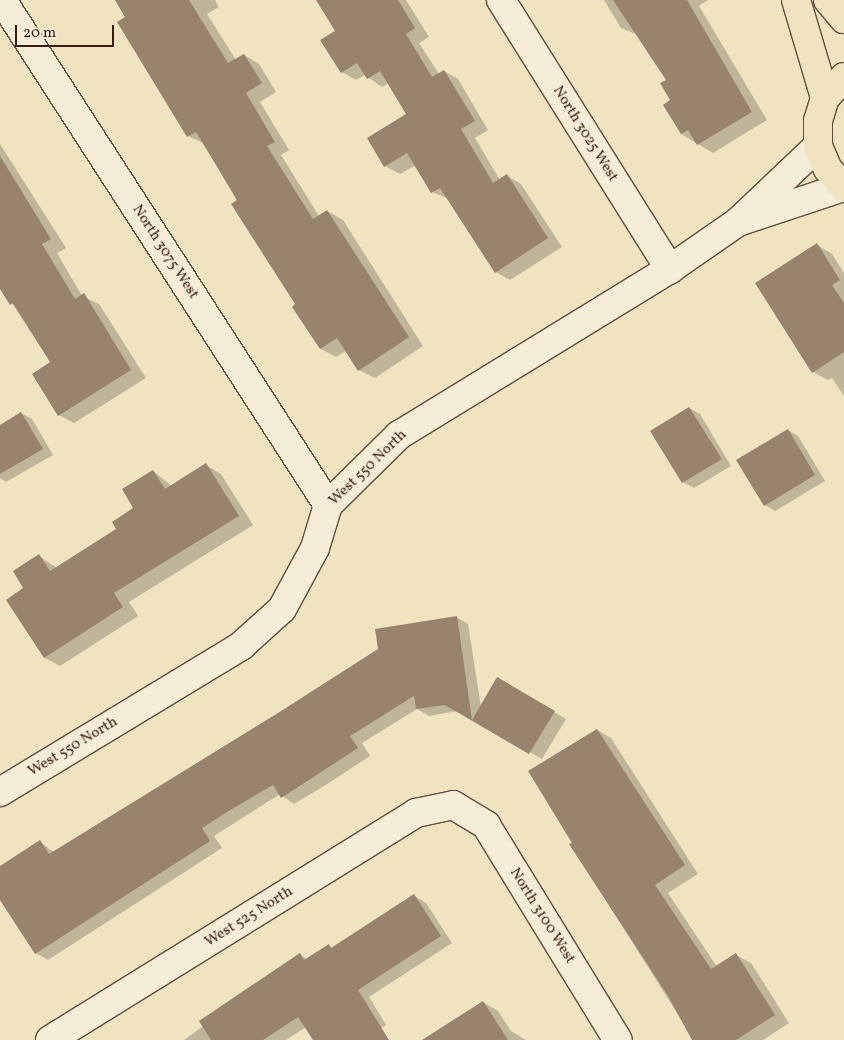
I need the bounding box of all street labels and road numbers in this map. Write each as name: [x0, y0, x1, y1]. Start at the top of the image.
street label: North 3025 West: [548, 83, 622, 185]
street label: North 3075 West: [128, 201, 202, 303]
street label: West 550 North: [325, 426, 411, 510]
street label: West 550 North: [25, 713, 121, 781]
street label: North 3100 West: [505, 865, 579, 967]
street label: West 525 North: [202, 883, 296, 951]

